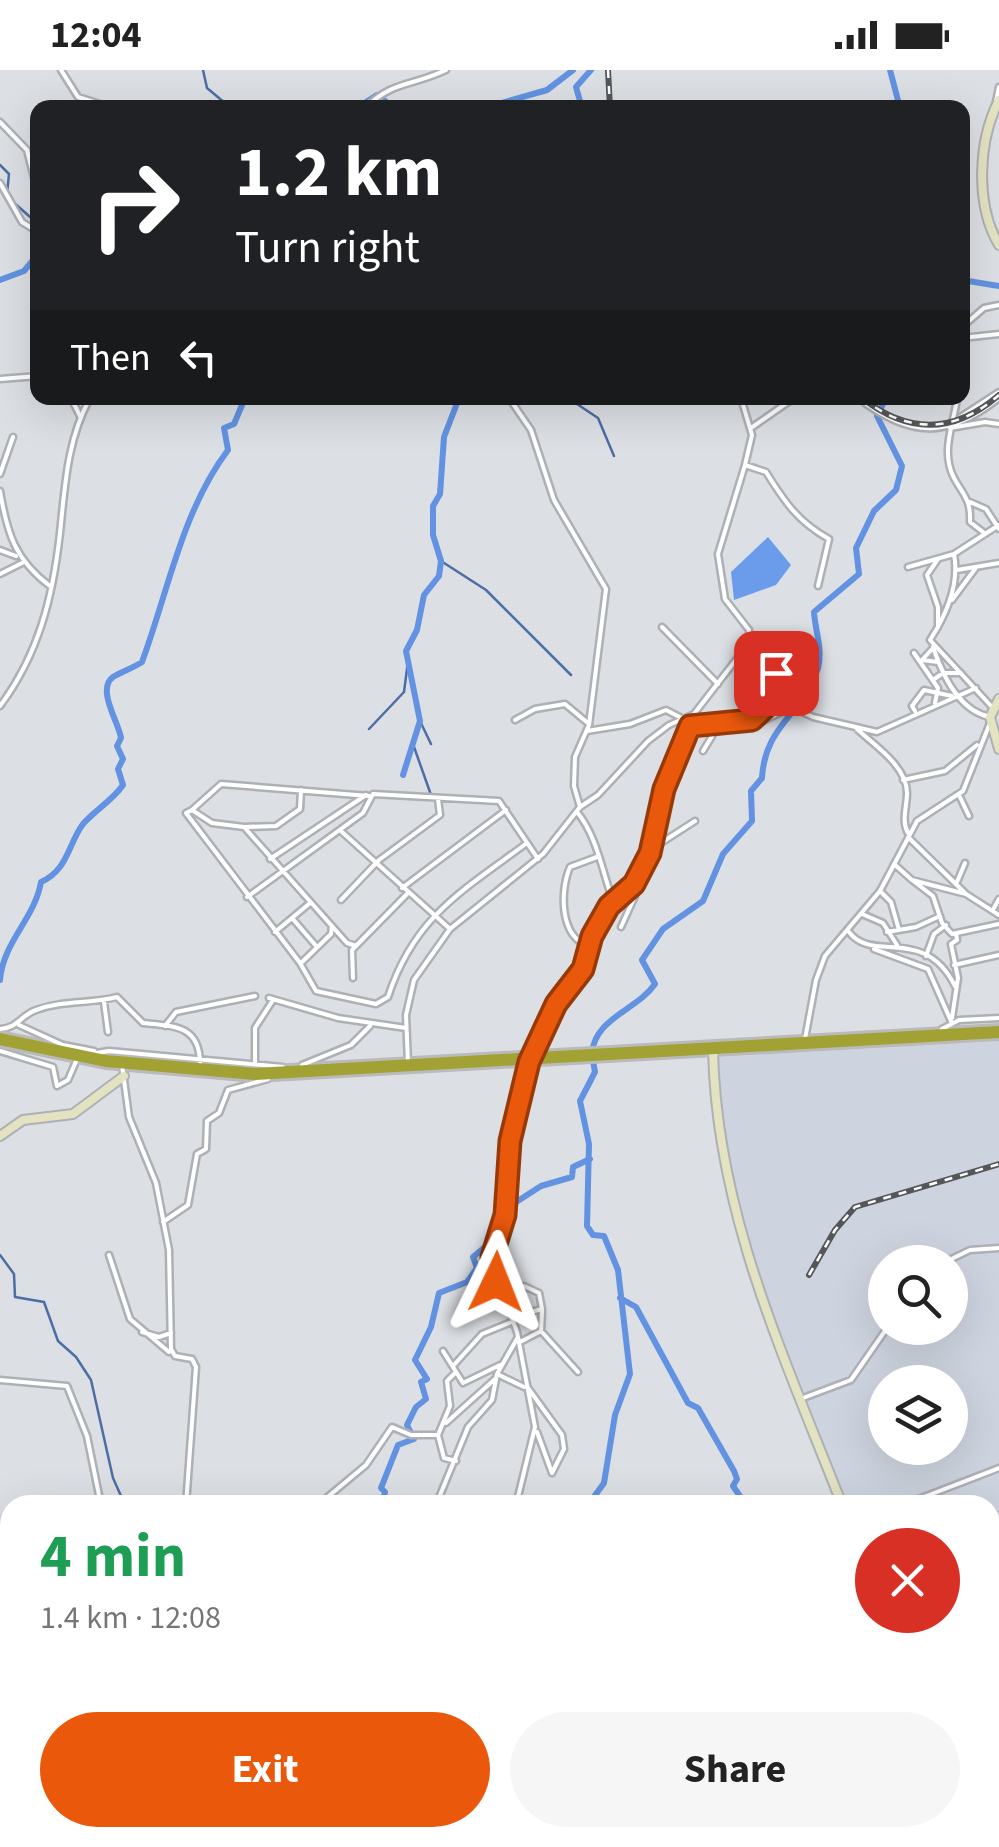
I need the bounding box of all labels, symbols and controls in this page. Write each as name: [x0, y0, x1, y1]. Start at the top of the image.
text: 12:04: [50, 8, 142, 62]
text: 1.2 km: [235, 123, 442, 223]
icon: right: [70, 140, 200, 270]
text: Turn right: [235, 216, 420, 280]
icon: left: [171, 330, 226, 385]
text: Then: [70, 331, 151, 385]
pin: [734, 631, 819, 716]
icon: arrive: [749, 646, 804, 701]
position arrow: [444, 1230, 548, 1334]
map controls: [868, 1245, 968, 1465]
button: search: [868, 1245, 968, 1345]
button: layers: [868, 1365, 968, 1465]
text: 4 min: [40, 1515, 186, 1600]
button: close: [855, 1528, 960, 1633]
text: 1.4 km · 12:08: [40, 1595, 221, 1641]
button: Exit: [40, 1712, 490, 1827]
button: Share: [510, 1712, 960, 1827]

